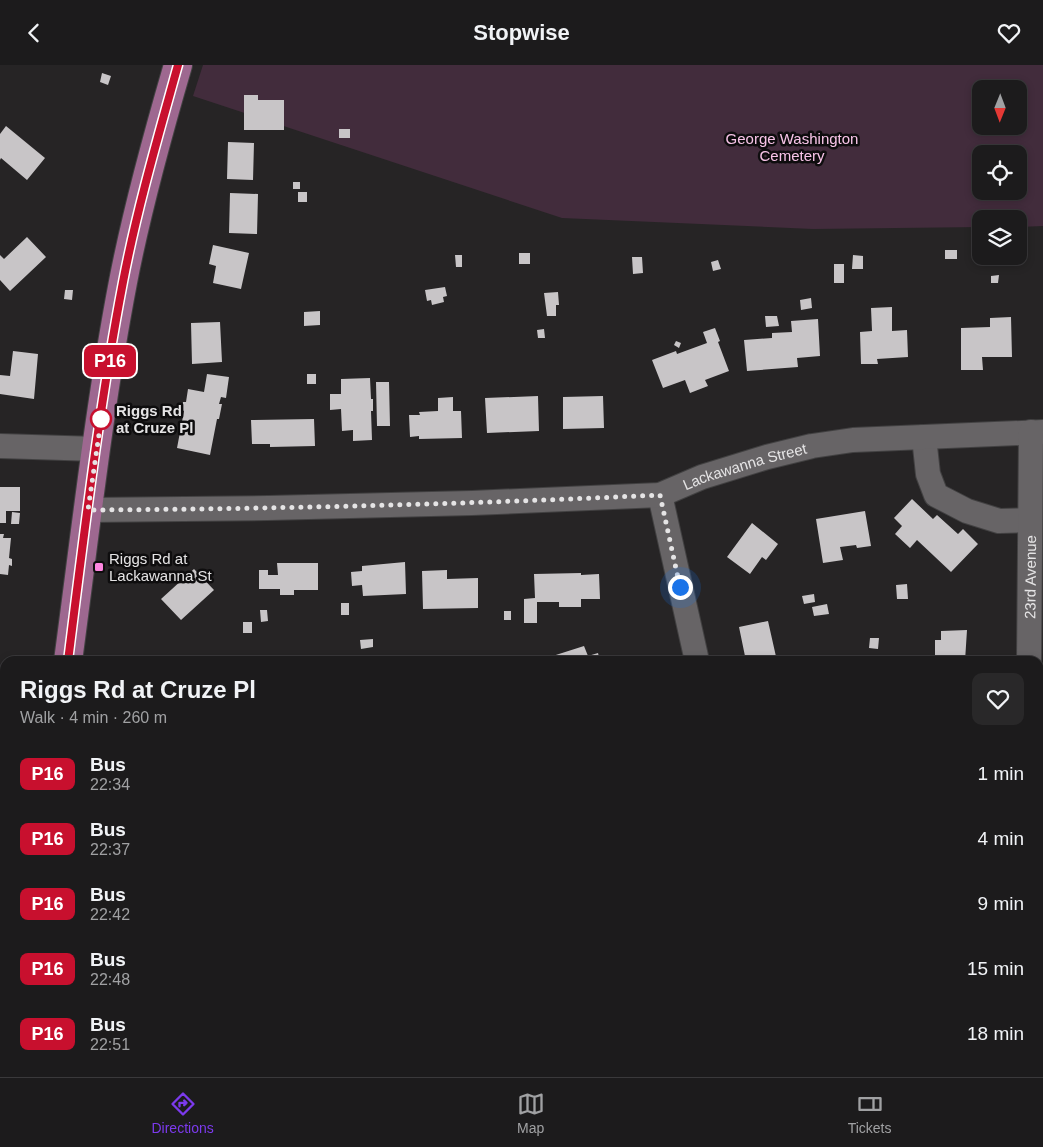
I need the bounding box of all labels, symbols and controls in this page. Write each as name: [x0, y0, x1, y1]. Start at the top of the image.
icon: back: [20, 19, 48, 47]
icon: heart: [995, 19, 1023, 47]
text: Stopwise: [473, 20, 570, 45]
north arrow: [972, 80, 1028, 135]
map controls: [972, 80, 1027, 265]
park label: George Washington Cemetery: [726, 130, 858, 164]
button: locate: [972, 145, 1027, 200]
button: layers: [972, 210, 1027, 265]
line badge: P16: [81, 345, 139, 377]
text: P16: [94, 351, 126, 371]
place label: Riggs Rd at Cruze Pl: [116, 402, 194, 436]
marker: Riggs Rd at Cruze Pl: [90, 408, 112, 430]
street label: Lackawanna Street: [680, 439, 809, 493]
street label: 23rd Avenue: [1021, 535, 1039, 619]
place label: Riggs Rd at Lackawanna St: [109, 550, 212, 584]
marker: Riggs Rd at Lackawanna St: [93, 561, 105, 573]
your location: [668, 575, 693, 600]
button: heart: [972, 673, 1024, 725]
text: Riggs Rd at Cruze Pl: [20, 676, 256, 703]
text: Walk · 4 min · 260 m: [20, 709, 167, 726]
text: Bus: [90, 754, 126, 775]
text: 1 min: [978, 763, 1024, 784]
text: P16: [31, 764, 64, 784]
text: 22:34: [90, 776, 130, 793]
text: Bus: [90, 819, 126, 840]
text: 4 min: [978, 828, 1024, 849]
text: P16: [31, 829, 64, 849]
text: 22:37: [90, 841, 130, 858]
text: Bus: [90, 884, 126, 905]
text: 9 min: [978, 893, 1024, 914]
text: P16: [31, 894, 64, 914]
text: 22:42: [90, 906, 130, 923]
text: Bus: [90, 949, 126, 970]
text: 15 min: [967, 958, 1024, 979]
text: P16: [31, 959, 64, 979]
text: 22:48: [90, 971, 130, 988]
text: Bus: [90, 1014, 126, 1035]
text: 18 min: [967, 1023, 1024, 1044]
text: P16: [31, 1024, 64, 1044]
text: 22:51: [90, 1036, 130, 1053]
tab: Directions: [151, 1090, 214, 1136]
tab: Map: [517, 1090, 545, 1136]
tab: Tickets: [848, 1090, 892, 1136]

